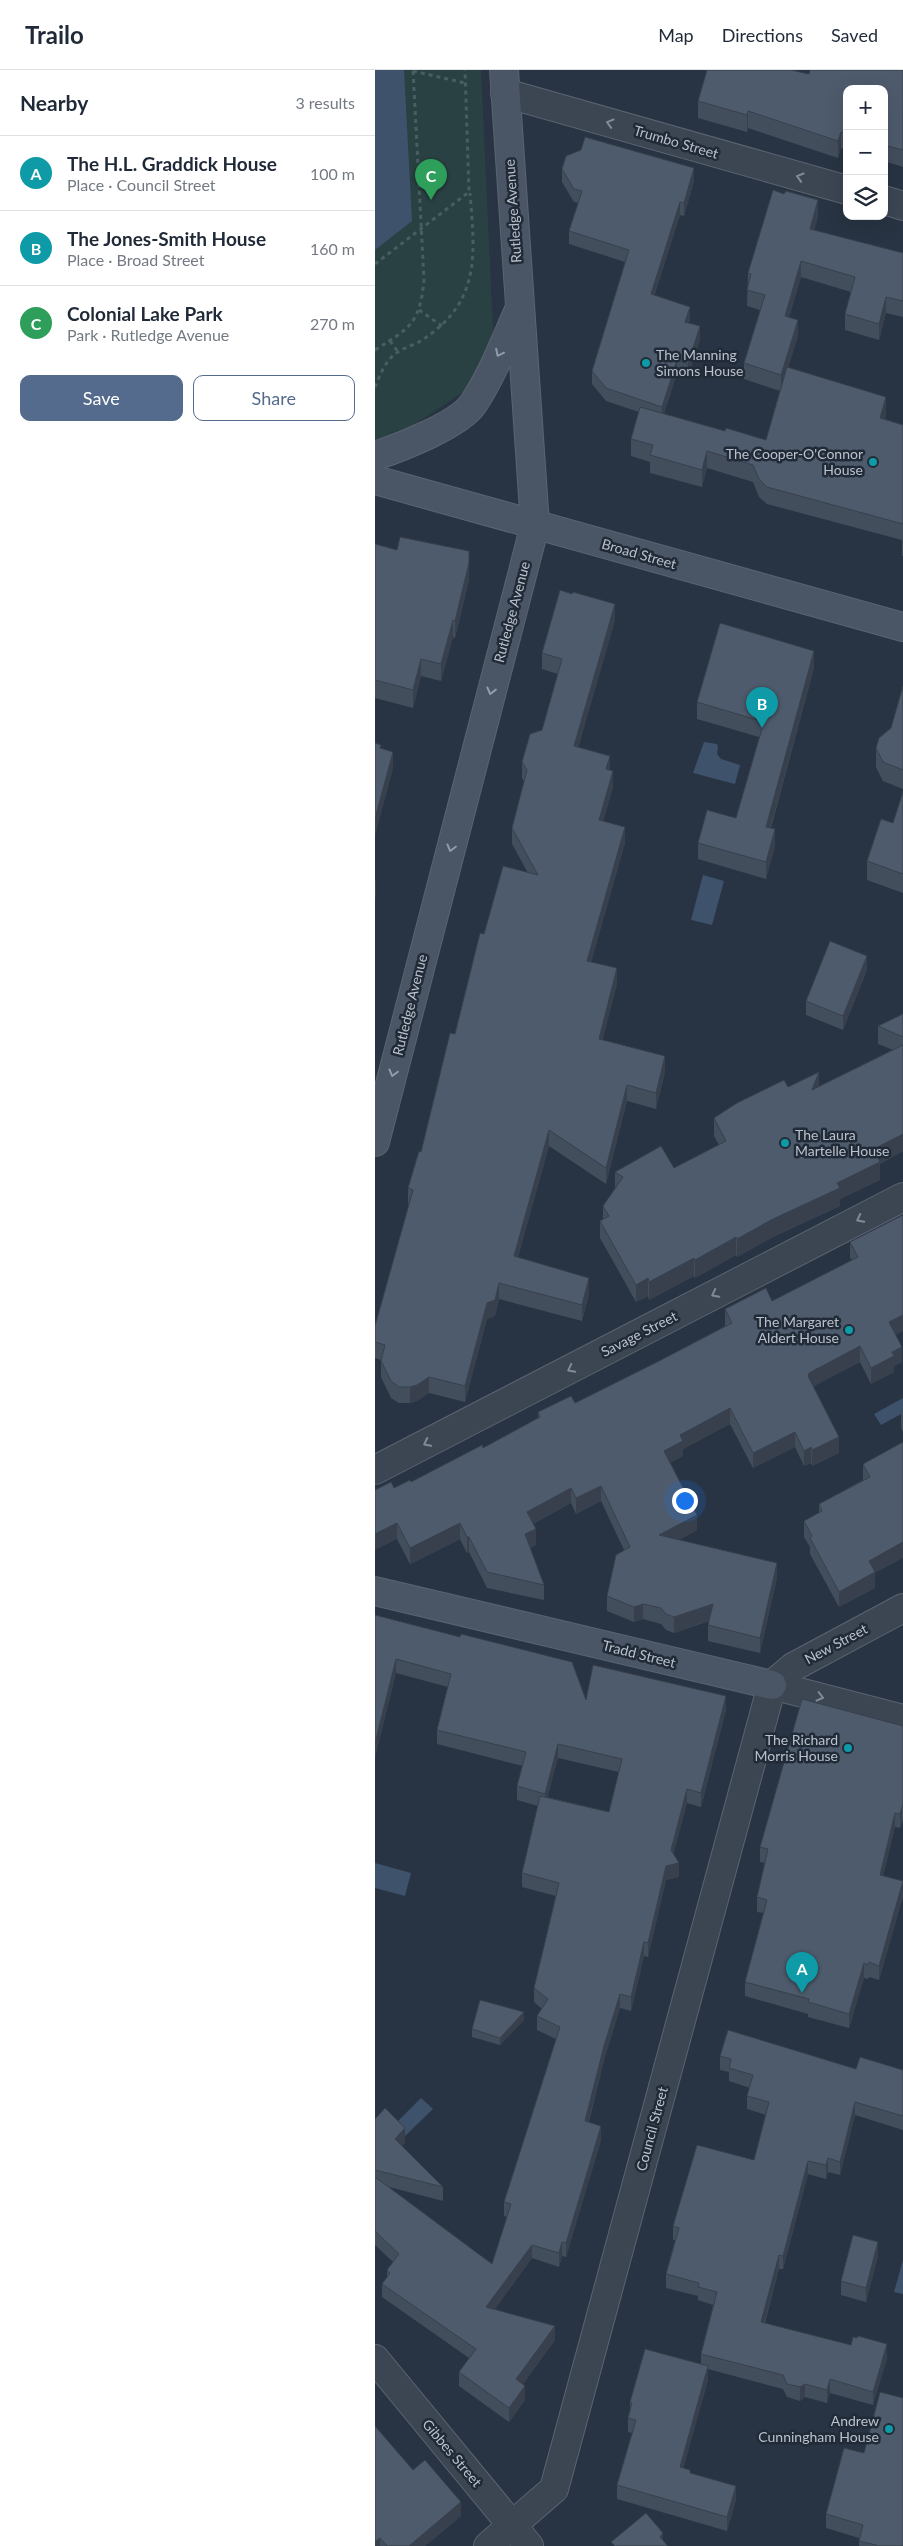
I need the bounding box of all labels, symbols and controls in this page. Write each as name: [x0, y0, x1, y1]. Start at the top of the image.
text: Trailo: [25, 20, 84, 49]
text: Map: [658, 24, 694, 46]
text: Directions: [722, 24, 803, 46]
text: Saved: [831, 24, 878, 46]
map controls: [843, 85, 888, 220]
button: +: [843, 85, 888, 130]
text: Nearby: [20, 90, 88, 115]
text: 3 results: [295, 93, 355, 112]
one-way arrow: [605, 118, 614, 129]
street label: Trumbo Street: [632, 121, 720, 162]
button: −: [843, 130, 888, 175]
text: The H.L. Graddick House: [67, 152, 277, 175]
pin: C: [415, 159, 447, 200]
street label: Rutledge Avenue: [500, 159, 525, 263]
text: A: [30, 164, 42, 183]
text: 100 m: [310, 164, 355, 183]
one-way arrow: [796, 172, 804, 182]
text: Place · Council Street: [67, 175, 216, 194]
button: layers: [843, 175, 888, 220]
text: The Jones-Smith House: [67, 227, 266, 250]
text: B: [31, 239, 41, 258]
text: 160 m: [310, 239, 355, 258]
text: Place · Broad Street: [67, 250, 204, 269]
text: Colonial Lake Park: [67, 302, 223, 325]
text: C: [31, 314, 41, 333]
text: 270 m: [310, 314, 355, 333]
text: Park · Rutledge Avenue: [67, 325, 229, 344]
place label: The Manning Simons House: [656, 346, 743, 379]
one-way arrow: [495, 348, 505, 357]
marker: The Manning Simons House: [640, 357, 652, 369]
button: Save: [20, 375, 183, 421]
button: Share: [193, 375, 355, 421]
place label: The Cooper-O'Connor House: [726, 445, 863, 478]
marker: The Cooper-O'Connor House: [867, 456, 879, 468]
street label: Broad Street: [600, 535, 678, 572]
street label: Rutledge Avenue: [490, 560, 533, 664]
one-way arrow: [486, 686, 497, 695]
pin: B: [746, 687, 778, 728]
one-way arrow: [446, 844, 457, 853]
street label: Rutledge Avenue: [389, 952, 430, 1057]
one-way arrow: [388, 1069, 398, 1077]
place label: The Laura Martelle House: [795, 1126, 889, 1159]
marker: The Laura Martelle House: [779, 1137, 791, 1149]
one-way arrow: [856, 1213, 865, 1223]
one-way arrow: [712, 1288, 721, 1298]
street label: Savage Street: [598, 1307, 680, 1360]
place label: The Margaret Aldert House: [756, 1313, 839, 1346]
marker: The Margaret Aldert House: [843, 1324, 855, 1336]
one-way arrow: [567, 1363, 576, 1373]
one-way arrow: [423, 1437, 432, 1447]
your location: [672, 1488, 698, 1514]
street label: New Street: [801, 1620, 870, 1667]
street label: Tradd Street: [601, 1636, 677, 1671]
one-way arrow: [815, 1691, 824, 1702]
place label: The Richard Morris House: [754, 1731, 838, 1764]
marker: The Richard Morris House: [842, 1742, 854, 1754]
pin: A: [786, 1952, 818, 1993]
street label: Council Street: [632, 2085, 671, 2173]
place label: Andrew Cunningham House: [758, 2412, 879, 2445]
street label: Gibbes Street: [419, 2415, 486, 2490]
marker: Andrew Cunningham House: [883, 2423, 895, 2435]

